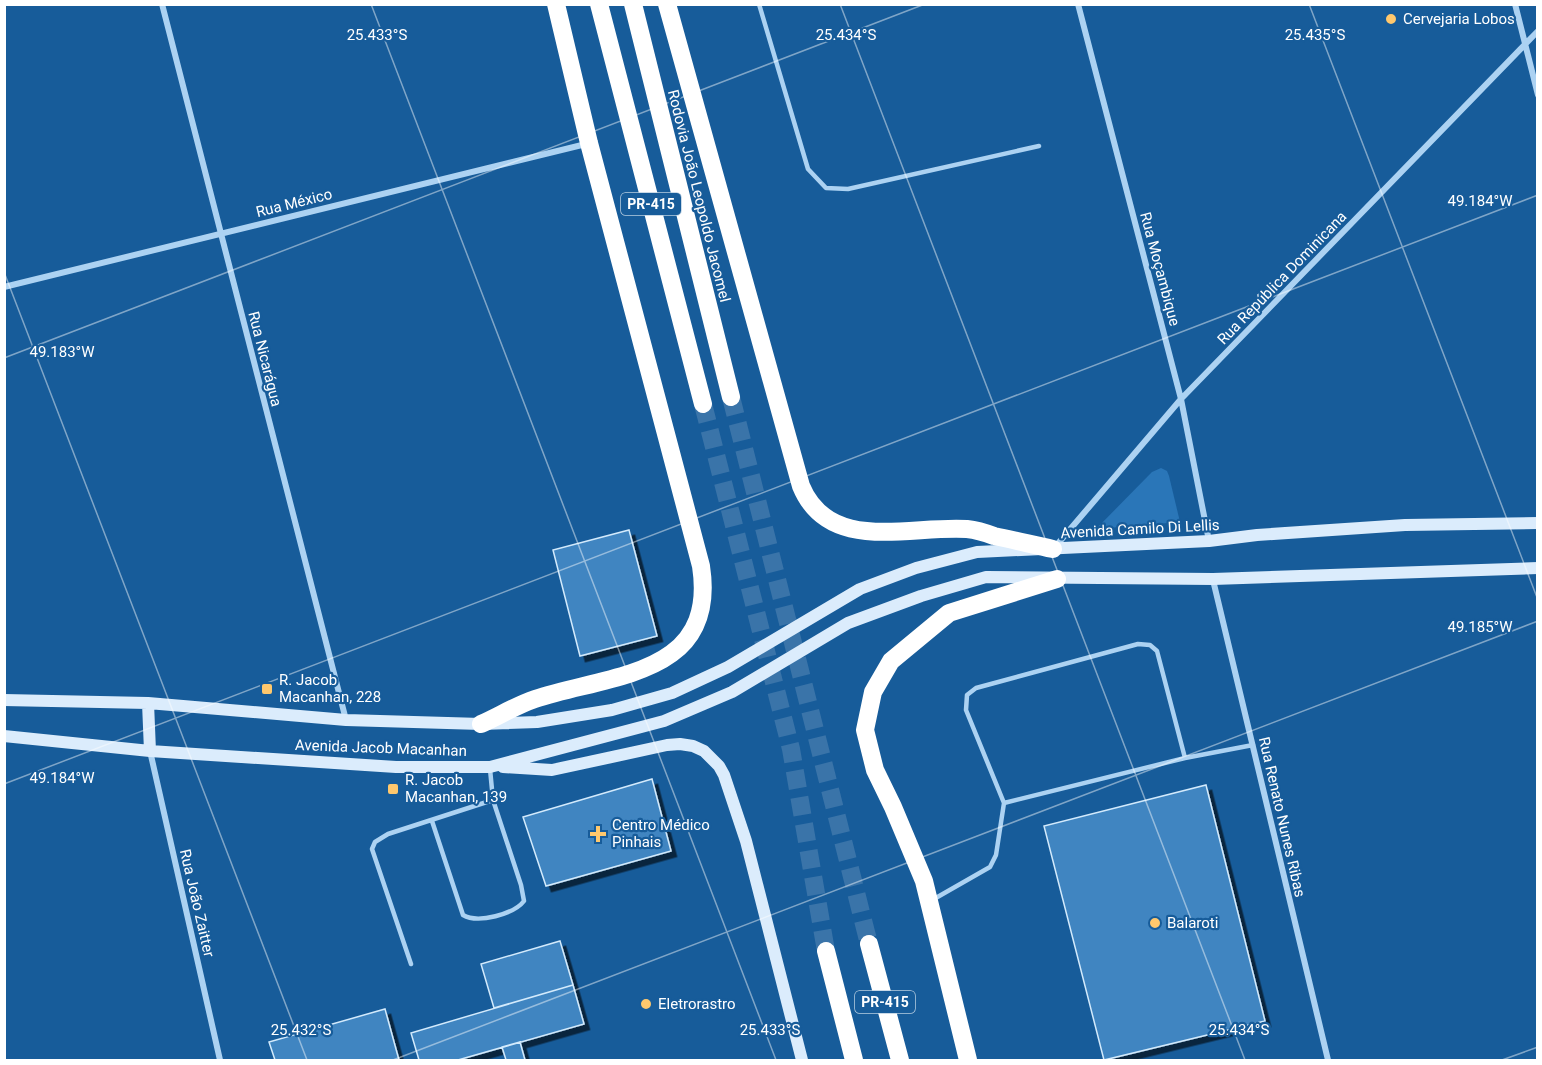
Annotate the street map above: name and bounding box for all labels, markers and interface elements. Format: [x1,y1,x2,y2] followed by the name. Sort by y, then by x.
[1403,10,1515,28] place label: Cervejaria Lobos
[1384,12,1398,26] marker: Cervejaria Lobos
[347,26,407,44] text: 25.433°S
[816,26,876,44] text: 25.434°S
[1285,26,1345,44] text: 25.435°S
[664,88,734,304] street label: Rodovia João Leopoldo Jacomel
[254,185,334,221] street label: Rua México
[1447,192,1513,210] text: 49.184°W
[621,193,681,215] road number: PR-415
[1214,208,1350,348] street label: Rua República Dominicana
[1136,210,1184,328] street label: Rua Moçambique
[244,309,286,409] street label: Rua Nicarágua
[29,343,95,361] text: 49.183°W
[1060,516,1220,542] street label: Avenida Camilo Di Lellis
[1447,618,1513,636] text: 49.185°W
[279,671,381,706] place label: R. Jacob Macanhan, 228
[260,682,274,696] marker: R. Jacob Macanhan, 228
[1255,735,1309,899] street label: Rua Renato Nunes Ribas
[295,736,467,760] street label: Avenida Jacob Macanhan
[29,769,95,787] text: 49.184°W
[405,771,507,806] place label: R. Jacob Macanhan, 139
[386,782,400,796] marker: R. Jacob Macanhan, 139
[612,816,710,851] place label: Centro Médico Pinhais
[589,825,607,843] marker: Centro Médico Pinhais
[176,847,218,959] street label: Rua João Zaitter
[1167,914,1218,932] place label: Balaroti
[1148,916,1162,930] marker: Balaroti
[855,991,915,1013] road number: PR-415
[658,995,736,1013] place label: Eletrorastro
[639,997,653,1011] marker: Eletrorastro
[271,1021,331,1039] text: 25.432°S
[740,1021,800,1039] text: 25.433°S
[1209,1021,1269,1039] text: 25.434°S

